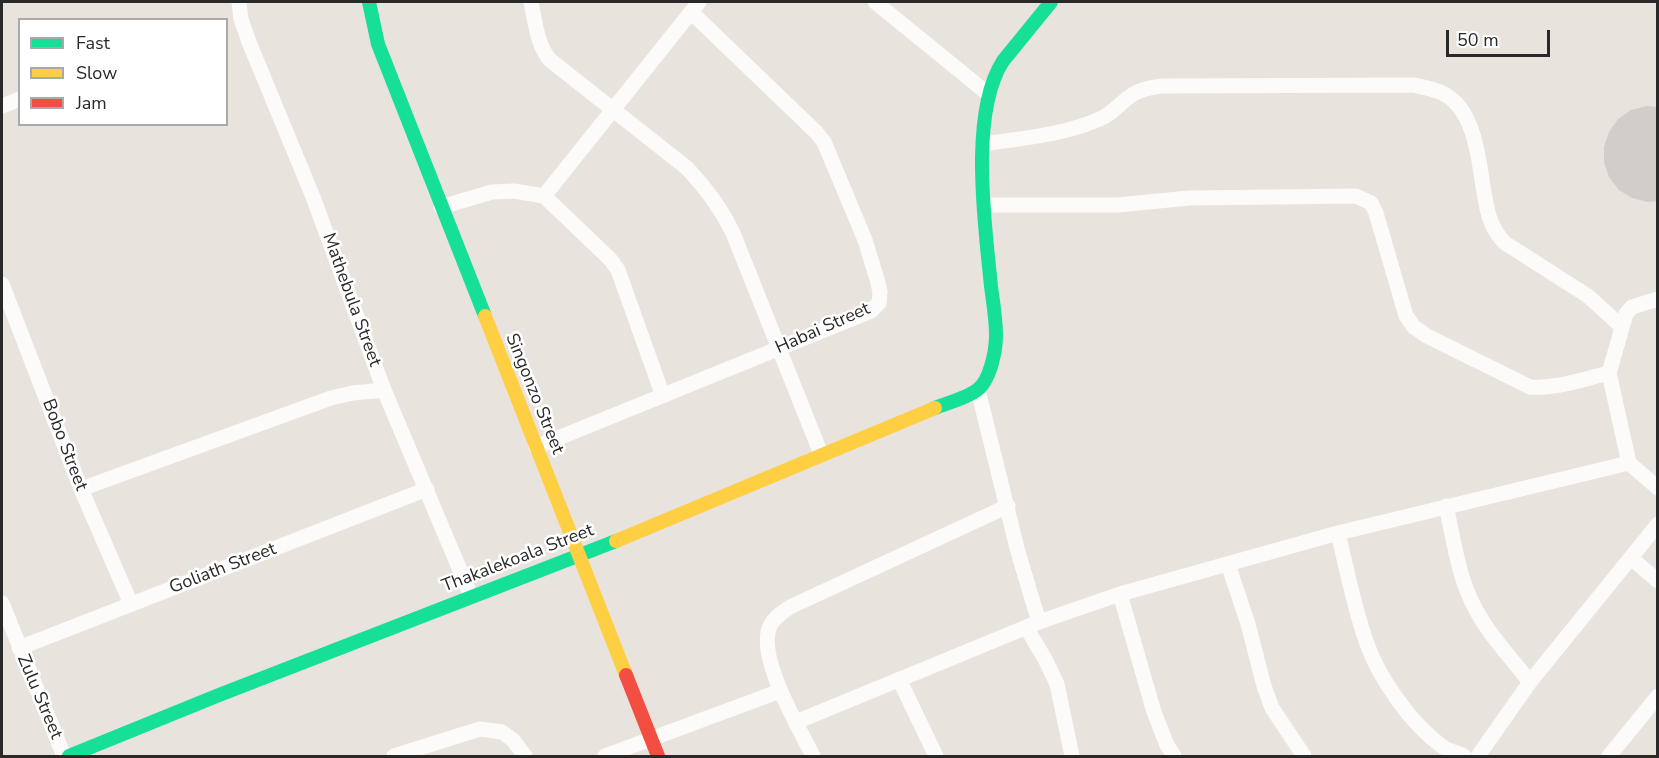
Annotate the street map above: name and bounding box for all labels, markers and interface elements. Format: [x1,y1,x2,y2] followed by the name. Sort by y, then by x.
[18,18,228,126] legend
[1449,18,1552,56] scale bar
[1457,28,1499,52] text: 50 m
[76,31,110,55] text: Fast
[76,61,117,85] text: Slow
[76,91,107,115] text: Jam
[317,230,385,370] street label: Mathebula Street
[772,299,874,359] street label: Habai Street
[500,331,568,457] street label: Singonzo Street
[37,396,91,494] street label: Bobo Street
[439,520,597,598] street label: Thakalekoala Street
[167,539,279,599] street label: Goliath Street
[12,652,66,742] street label: Zulu Street

